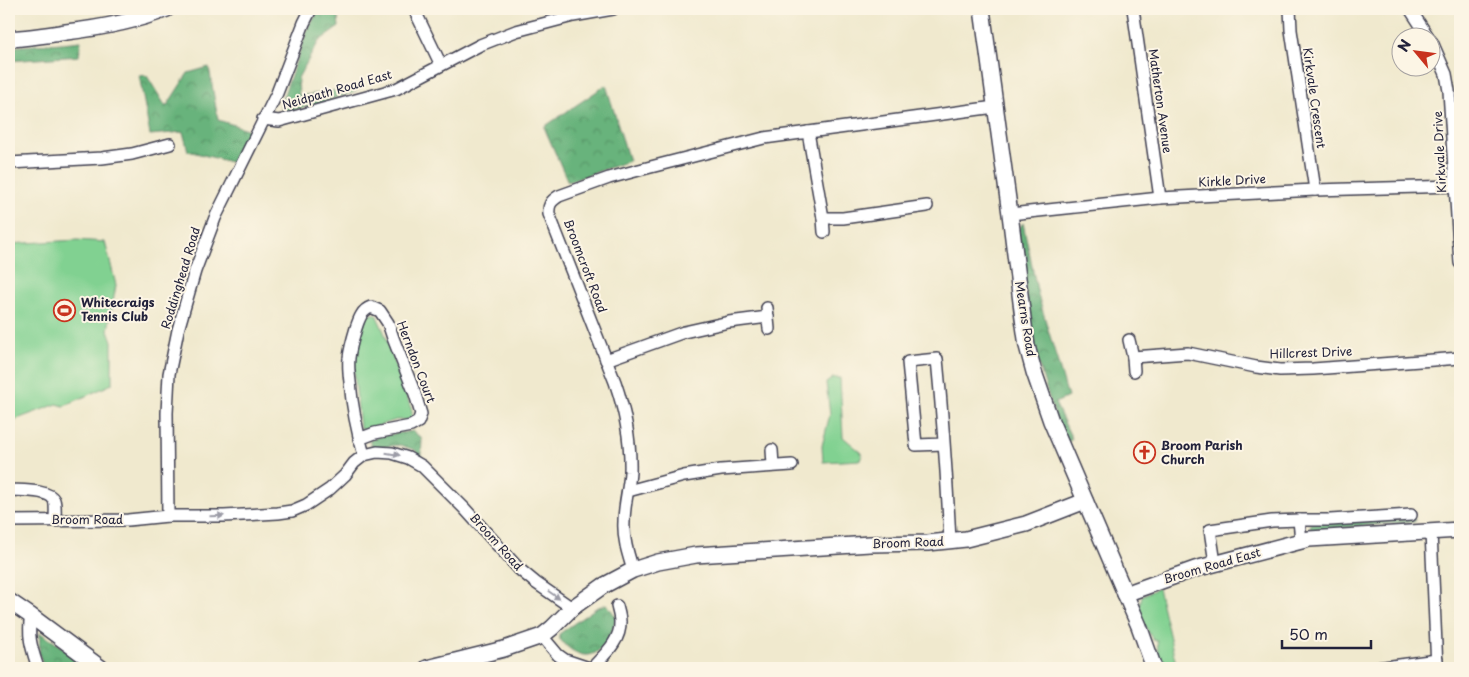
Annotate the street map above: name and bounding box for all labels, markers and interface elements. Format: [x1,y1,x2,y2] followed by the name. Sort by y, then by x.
[1392,28,1442,78] north arrow
[1392,36,1416,55] text: N
[1299,46,1331,150] street label: Kirkvale Crescent
[1145,48,1177,155] street label: Matherton Avenue
[280,65,394,113] street label: Neidpath Road East
[1428,111,1450,193] street label: Kirkvale Drive
[1198,169,1266,191] street label: Kirkle Drive
[560,216,612,315] street label: Broomcroft Road
[156,224,204,331] street label: Roddinghead Road
[1011,280,1041,358] street label: Mearns Road
[81,293,155,325] place label: Whitecraigs Tennis Club
[53,298,77,322] sports icon: Whitecraigs Tennis Club
[393,318,441,405] street label: Herndon Court
[1269,342,1353,362] street label: Hillcrest Drive
[1161,436,1243,468] place label: Broom Parish Church
[1133,441,1157,465] church icon: Broom Parish Church
[386,451,402,459] one-way arrow
[466,509,528,574] street label: Broom Road
[51,510,123,528] street label: Broom Road
[209,512,225,520] one-way arrow
[872,532,944,552] street label: Broom Road
[1161,543,1263,588] street label: Broom Road East
[547,590,561,600] one-way arrow
[1282,617,1370,649] scale bar
[1289,622,1328,645] text: 50 m

